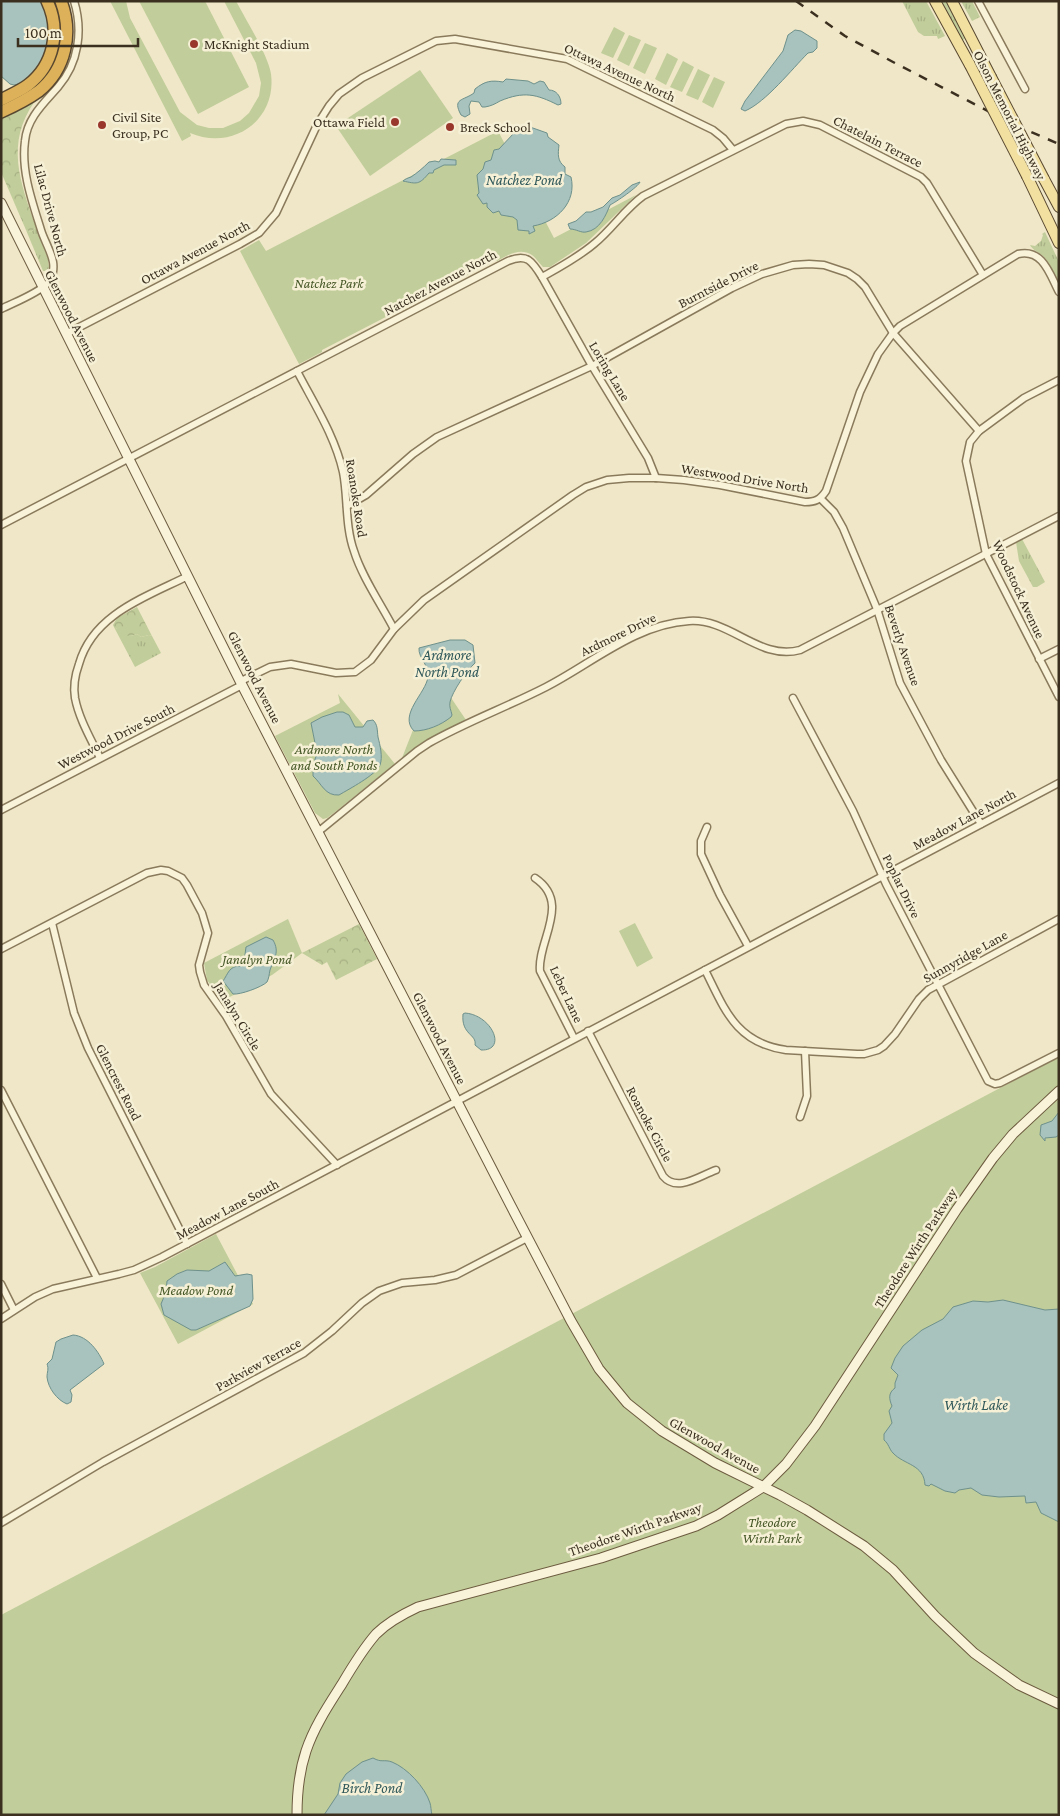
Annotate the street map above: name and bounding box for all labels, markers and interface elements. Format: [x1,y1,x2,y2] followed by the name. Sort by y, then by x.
[18,15,138,47] scale bar
[25,25,62,41] text: 100 m
[204,36,310,52] place label: McKnight Stadium
[188,38,200,50] marker: McKnight Stadium
[562,39,679,105] street label: Ottawa Avenue North
[970,48,1050,183] street label: Olson Memorial Highway
[112,109,168,141] place label: Civil Site Group, PC
[831,112,925,170] street label: Chatelain Terrace
[313,114,386,130] place label: Ottawa Field
[389,116,401,128] marker: Ottawa Field
[96,119,108,131] marker: Civil Site Group, PC
[460,119,531,135] place label: Breck School
[444,121,456,133] marker: Breck School
[31,162,71,259] street label: Lilac Drive North
[486,172,563,188] water label: Natchez Pond
[138,216,253,288] street label: Ottawa Avenue North
[381,245,499,318] street label: Natchez Avenue North
[675,257,761,311] street label: Burntside Drive
[42,267,102,365] street label: Glenwood Avenue
[295,275,364,291] park label: Natchez Park
[586,338,634,404] street label: Loring Lane
[343,458,371,539] street label: Roanoke Road
[680,460,810,496] street label: Westwood Drive North
[989,537,1049,641] street label: Woodstock Avenue
[882,602,924,688] street label: Beverly Avenue
[578,609,658,659] street label: Ardmore Drive
[225,628,285,726] street label: Glenwood Avenue
[415,647,480,680] water label: Ardmore North Pond
[55,699,177,772] street label: Westwood Drive South
[291,741,378,773] park label: Ardmore North and South Ponds
[910,785,1019,853] street label: Meadow Lane North
[880,851,924,921] street label: Poplar Drive
[920,926,1010,986] street label: Sunnyridge Lane
[219,951,292,967] park label: Janalyn Pond
[547,963,587,1025] street label: Leber Lane
[210,977,265,1053] street label: Janalyn Circle
[410,989,470,1087] street label: Glenwood Avenue
[93,1041,145,1124] street label: Glencrest Road
[623,1084,677,1164] street label: Roanoke Circle
[173,1175,282,1243] street label: Meadow Lane South
[870,1185,960,1311] street label: Theodore Wirth Parkway
[158,1282,233,1298] park label: Meadow Pond
[213,1334,303,1394] street label: Parkview Terrace
[944,1397,1008,1413] water label: Wirth Lake
[667,1413,763,1477] street label: Glenwood Avenue
[566,1499,704,1559] street label: Theodore Wirth Parkway
[742,1514,802,1546] park label: Theodore Wirth Park
[342,1780,403,1796] water label: Birch Pond

